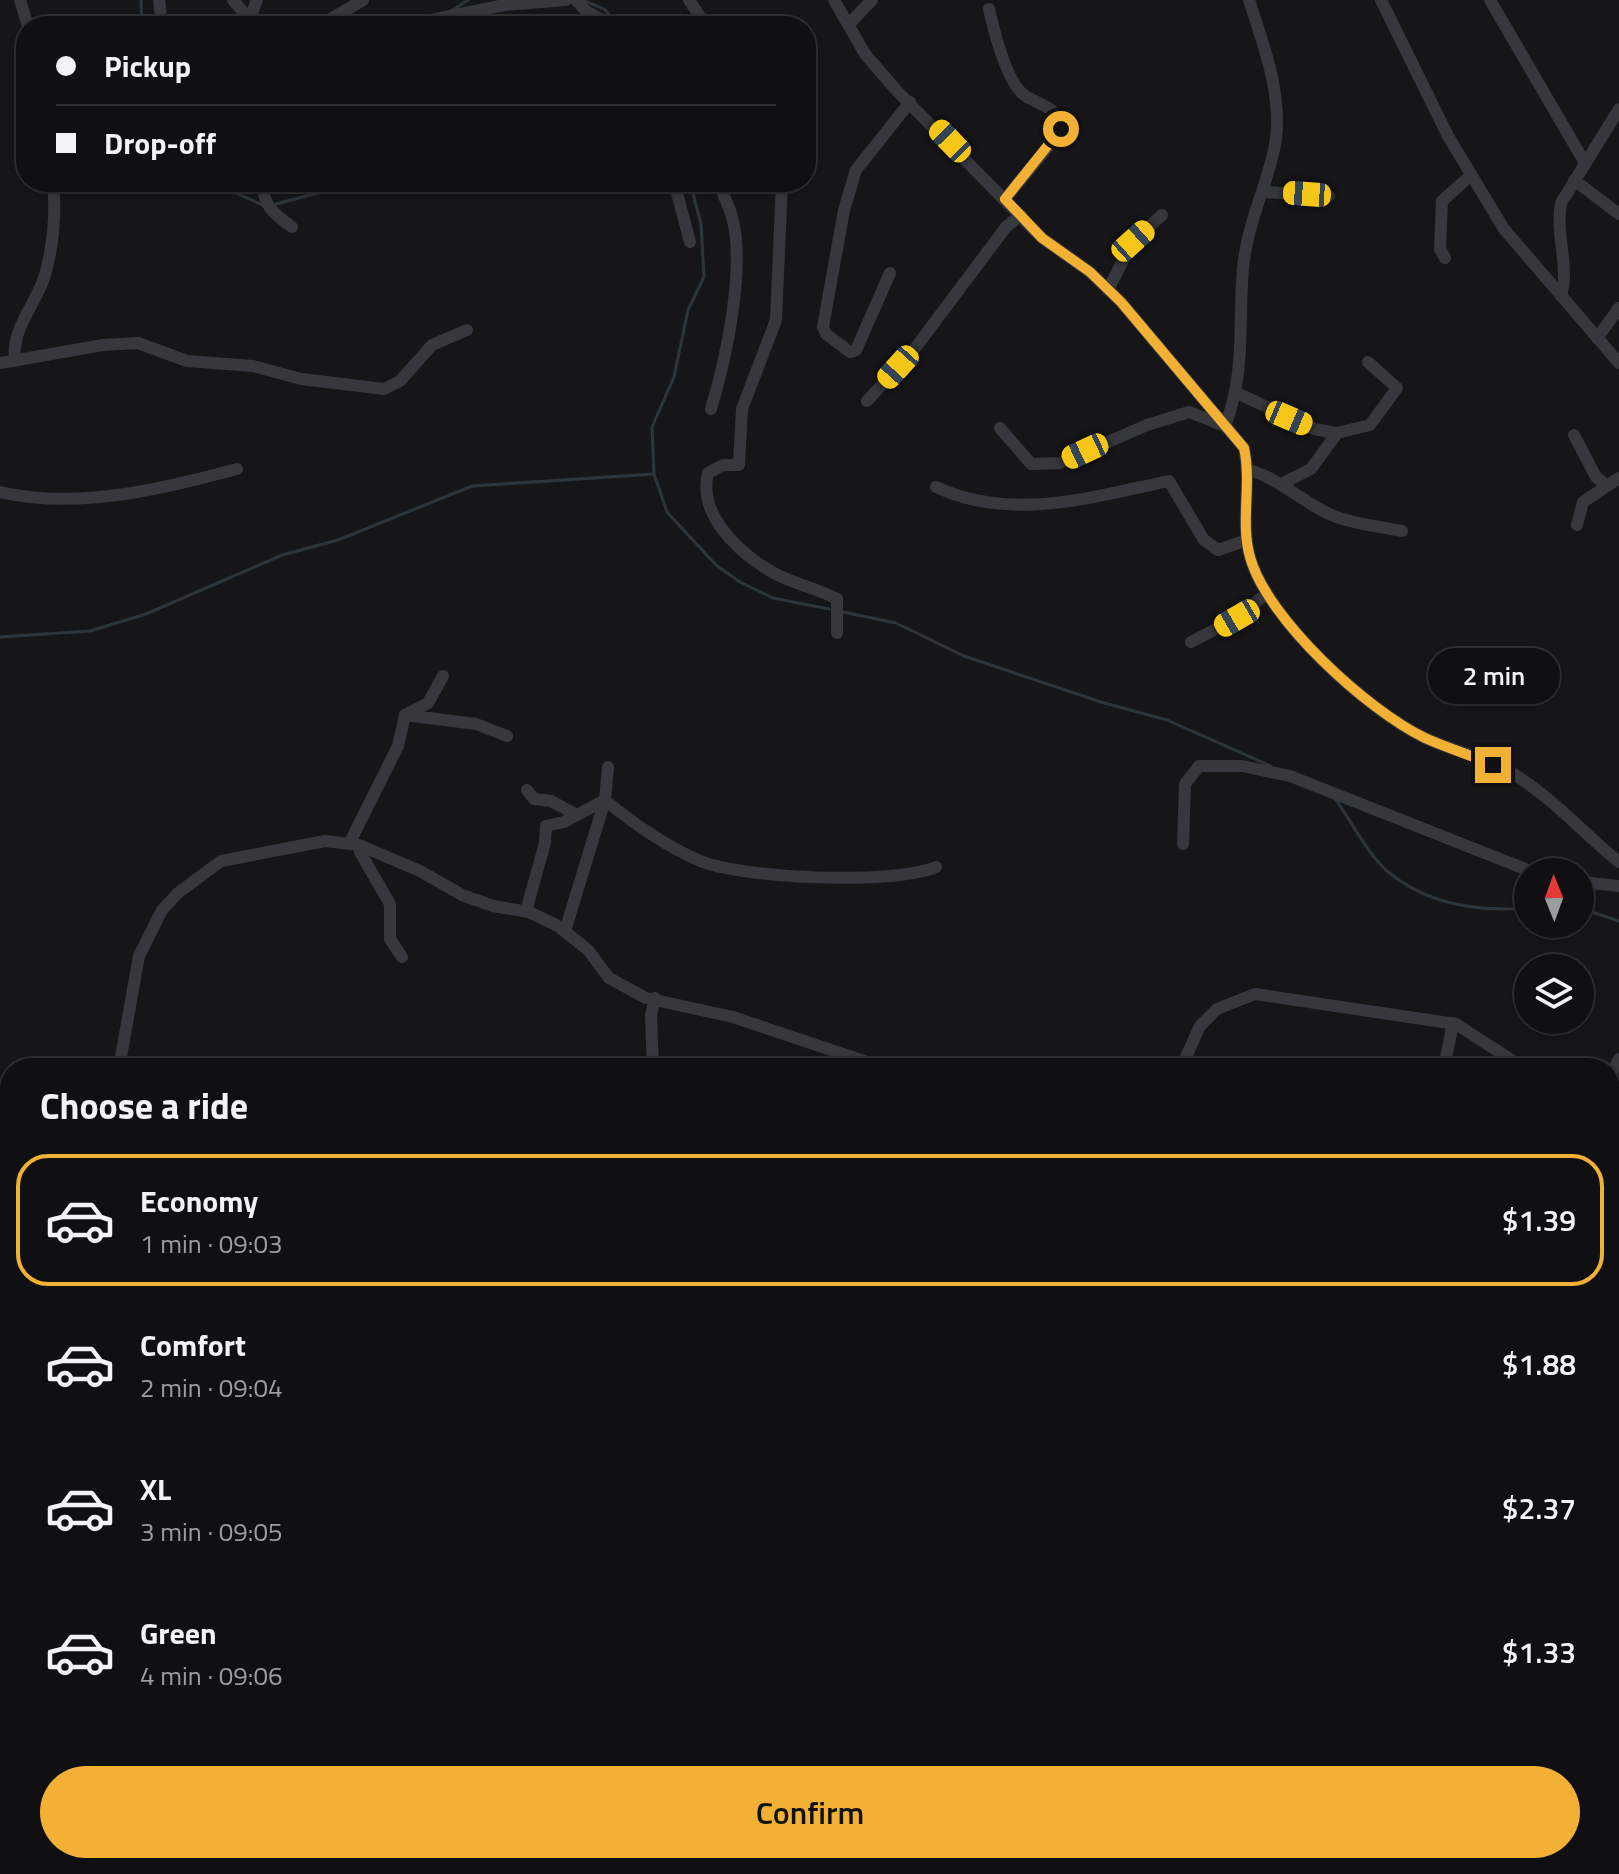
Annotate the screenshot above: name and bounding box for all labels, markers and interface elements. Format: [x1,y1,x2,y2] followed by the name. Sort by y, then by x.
[104,43,191,89] text: Pickup
[1043,111,1079,147] route start
[925,115,975,167] car
[104,120,216,166] text: Drop-off
[1282,180,1332,208] car
[1107,216,1159,266] car
[873,341,923,393] car
[1262,398,1316,438] car
[1058,430,1112,472] car
[1210,596,1264,640] car
[1427,649,1559,705] callout: 2 min
[1463,656,1525,695] text: 2 min
[1475,747,1511,783] route end
[1514,858,1594,938] north arrow
[1514,858,1594,1034] map controls
[1514,954,1594,1034] button: layers
[40,1078,248,1133] text: Choose a ride
[140,1178,258,1224] text: Economy
[44,1184,116,1256] icon: car
[1502,1197,1576,1243] text: $1.39
[140,1224,283,1263] text: 1 min · 09:03
[140,1322,246,1368] text: Comfort
[44,1328,116,1400] icon: car
[1502,1341,1576,1387] text: $1.88
[140,1368,283,1407] text: 2 min · 09:04
[140,1466,171,1512] text: XL
[44,1472,116,1544] icon: car
[1502,1485,1576,1531] text: $2.37
[140,1512,283,1551] text: 3 min · 09:05
[140,1610,217,1656] text: Green
[44,1616,116,1688] icon: car
[1502,1629,1576,1675] text: $1.33
[140,1656,283,1695] text: 4 min · 09:06
[40,1766,1580,1858] button: Confirm

